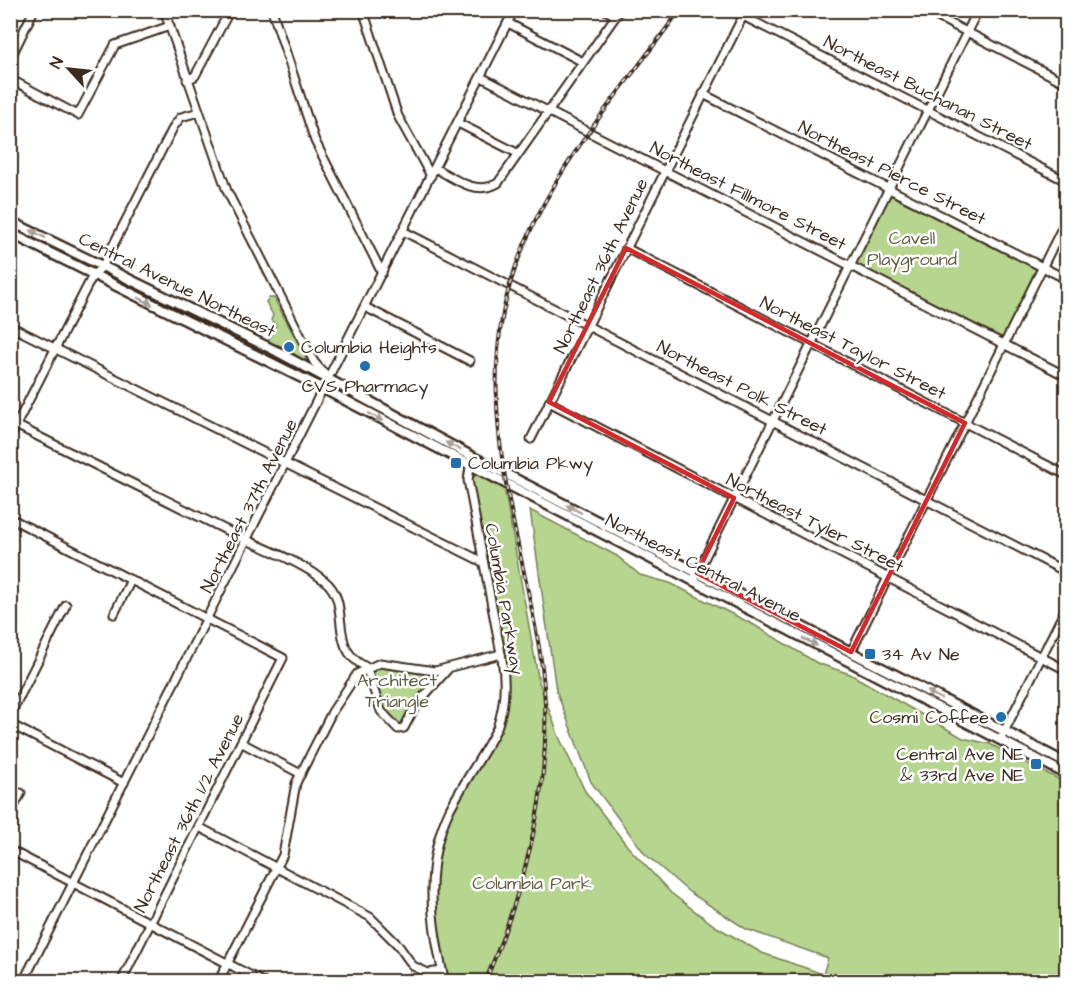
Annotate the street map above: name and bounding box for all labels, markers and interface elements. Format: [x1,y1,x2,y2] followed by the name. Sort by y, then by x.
[819,29,1037,157] street label: Northeast Buchanan Street
[39,39,99,99] north arrow
[44,53,69,72] text: N
[794,115,991,232] street label: Northeast Pierce Street
[645,136,851,257] street label: Northeast Fillmore Street
[548,174,654,358] street label: Northeast 36th Avenue
[74,226,280,344] street label: Central Avenue Northeast
[867,226,957,273] park label: Cavell Playground
[29,230,46,239] one-way arrow
[755,290,951,407] street label: Northeast Taylor Street
[137,296,154,306] one-way arrow
[652,334,832,442] street label: Northeast Polk Street
[301,335,437,361] place label: Columbia Heights
[282,340,296,354] marker: Columbia Heights
[358,359,372,373] marker: CVS Pharmacy
[302,374,428,400] place label: CVS Pharmacy
[368,412,385,422] one-way arrow
[194,415,304,597] street label: Northeast 37th Avenue
[444,441,461,451] one-way arrow
[468,451,593,477] place label: Columbia Pkwy
[449,456,463,470] marker: Columbia Pkwy
[721,467,909,580] street label: Northeast Tyler Street
[565,504,582,514] one-way arrow
[601,508,805,628] street label: Northeast Central Avenue
[477,521,530,677] street label: Columbia Parkway
[802,637,819,647] one-way arrow
[882,642,960,667] place label: 34 Av Ne
[863,647,877,661] marker: 34 Av Ne
[357,668,438,715] park label: Architect Triangle
[925,690,942,700] one-way arrow
[869,705,989,730] place label: Cosmi Coffee
[128,709,250,917] street label: Northeast 36th 1/2 Avenue
[994,710,1008,724] marker: Cosmi Coffee
[896,742,1024,788] place label: Central Ave NE & 33rd Ave NE
[1029,757,1043,771] marker: Central Ave NE & 33rd Ave NE
[472,871,592,896] park label: Columbia Park

